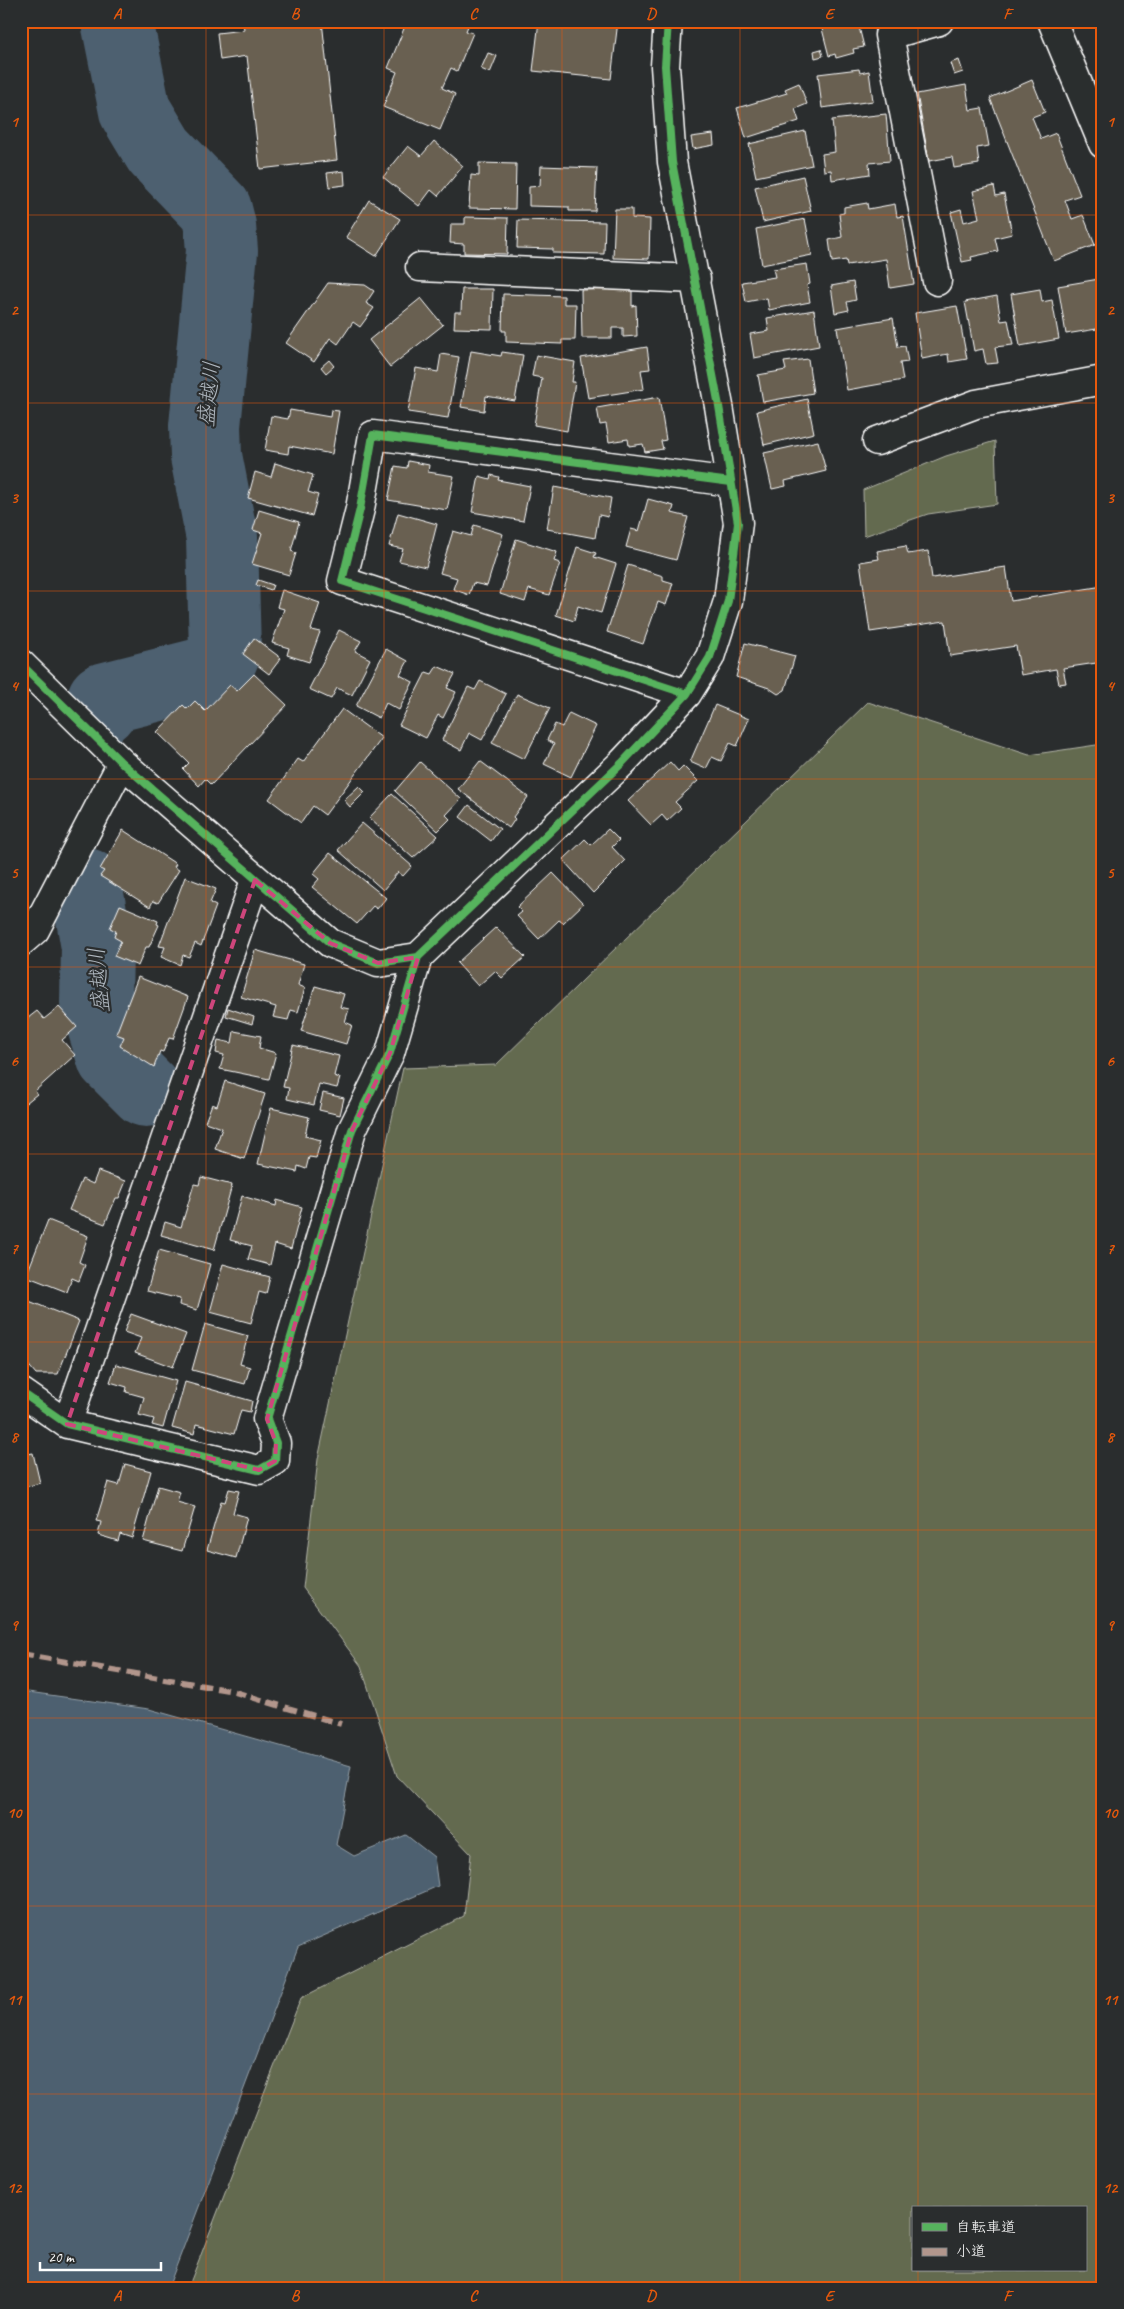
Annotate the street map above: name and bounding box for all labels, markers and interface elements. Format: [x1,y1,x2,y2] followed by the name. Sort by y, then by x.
[113,4,123,24] text: A
[291,4,301,24] text: B
[469,4,479,24] text: C
[646,4,657,24] text: D
[825,4,836,24] text: E
[1003,4,1014,24] text: F
[10,112,19,132] text: 1
[1106,112,1115,132] text: 1
[10,300,19,320] text: 2
[1106,300,1115,320] text: 2
[192,360,226,428] water label: 盛越川
[10,488,19,508] text: 3
[1106,488,1115,508] text: 3
[10,676,19,696] text: 4
[1106,676,1115,696] text: 4
[11,863,20,883] text: 5
[1107,863,1116,883] text: 5
[82,946,116,1014] water label: 盛越川
[10,1051,19,1071] text: 6
[1106,1051,1115,1071] text: 6
[10,1239,19,1259] text: 7
[1106,1239,1115,1259] text: 7
[10,1427,19,1447] text: 8
[1106,1427,1115,1447] text: 8
[10,1615,19,1635] text: 9
[1106,1615,1115,1635] text: 9
[7,1803,23,1823] text: 10
[1103,1803,1119,1823] text: 10
[7,1990,23,2010] text: 11
[1103,1990,1119,2010] text: 11
[7,2178,23,2198] text: 12
[1103,2178,1119,2198] text: 12
[912,2206,1086,2272] legend
[956,2218,1016,2237] text: 自転車道
[40,2239,161,2271] scale bar
[956,2242,986,2261] text: 小道
[48,2248,75,2267] text: 20 m
[113,2286,123,2306] text: A
[291,2286,301,2306] text: B
[469,2286,479,2306] text: C
[646,2286,657,2306] text: D
[825,2286,836,2306] text: E
[1003,2286,1014,2306] text: F

